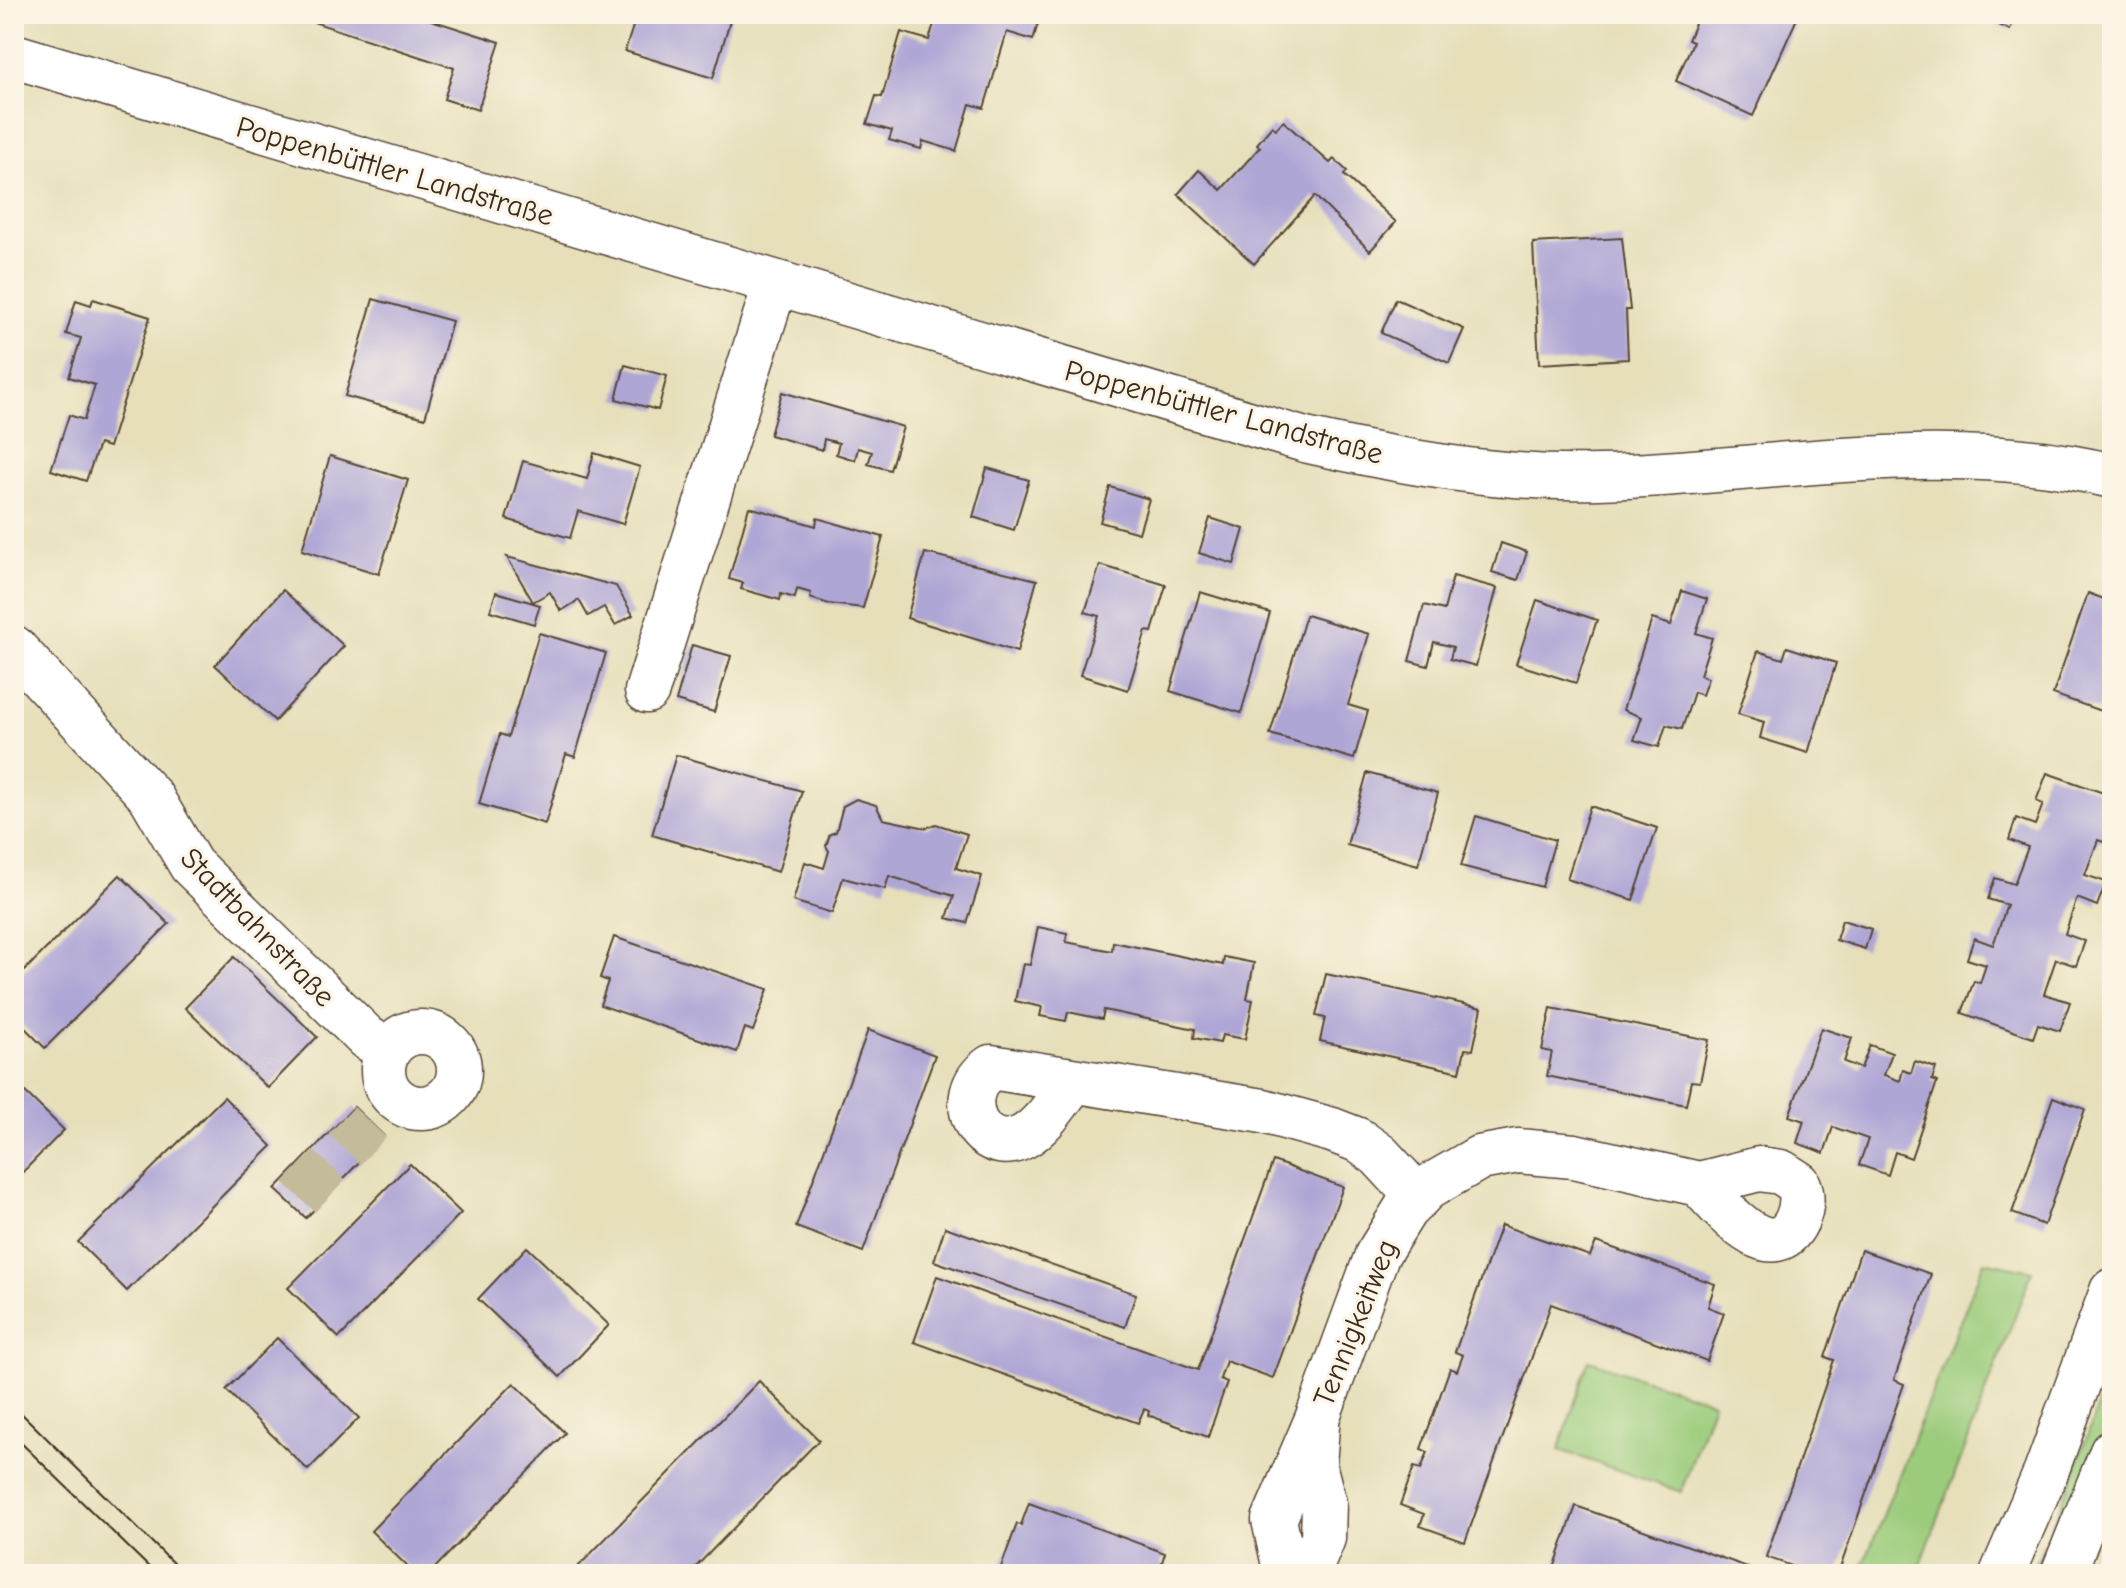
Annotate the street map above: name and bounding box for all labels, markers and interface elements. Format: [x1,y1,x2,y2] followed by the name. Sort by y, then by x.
[232,109,557,234] street label: Poppenbüttler Landstraße
[1061,353,1387,472] street label: Poppenbüttler Landstraße
[173,841,342,1014] street label: Stadtbahnstraße
[1306,1235,1405,1412] street label: Tennigkeitweg

